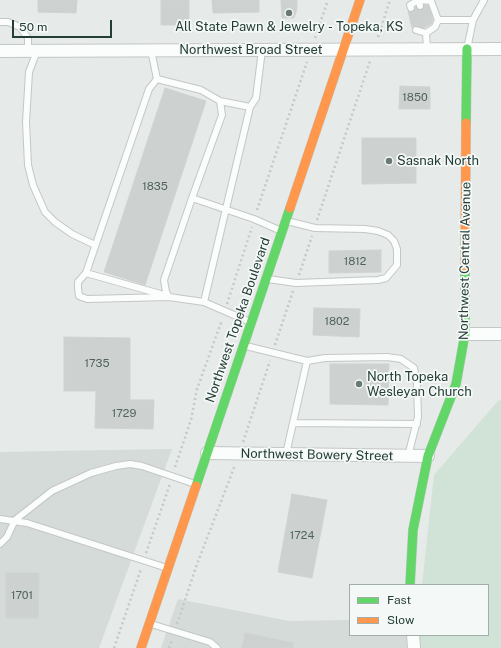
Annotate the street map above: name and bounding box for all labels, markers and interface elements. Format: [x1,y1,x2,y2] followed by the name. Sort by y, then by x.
[284,8,294,18] marker: All State Pawn & Jewelry - Topeka, KS
[14,12,114,38] scale bar
[175,19,403,35] place label: All State Pawn & Jewelry - Topeka, KS
[19,20,47,34] text: 50 m
[179,42,323,58] street label: Northwest Broad Street
[402,91,428,105] house number: 1850
[397,153,479,169] place label: Sasnak North
[384,156,394,166] marker: Sasnak North
[142,180,168,194] house number: 1835
[456,182,474,340] street label: Northwest Central Avenue
[202,235,274,405] street label: Northwest Topeka Boulevard
[344,255,366,269] house number: 1812
[325,315,349,329] house number: 1802
[85,357,109,371] house number: 1735
[367,369,472,400] place label: North Topeka Wesleyan Church
[354,379,364,389] marker: North Topeka Wesleyan Church
[112,407,136,421] house number: 1729
[240,446,394,464] street label: Northwest Bowery Street
[290,529,314,543] house number: 1724
[349,584,489,636] legend
[11,589,33,603] house number: 1701
[387,593,411,607] text: Fast
[387,613,414,627] text: Slow

